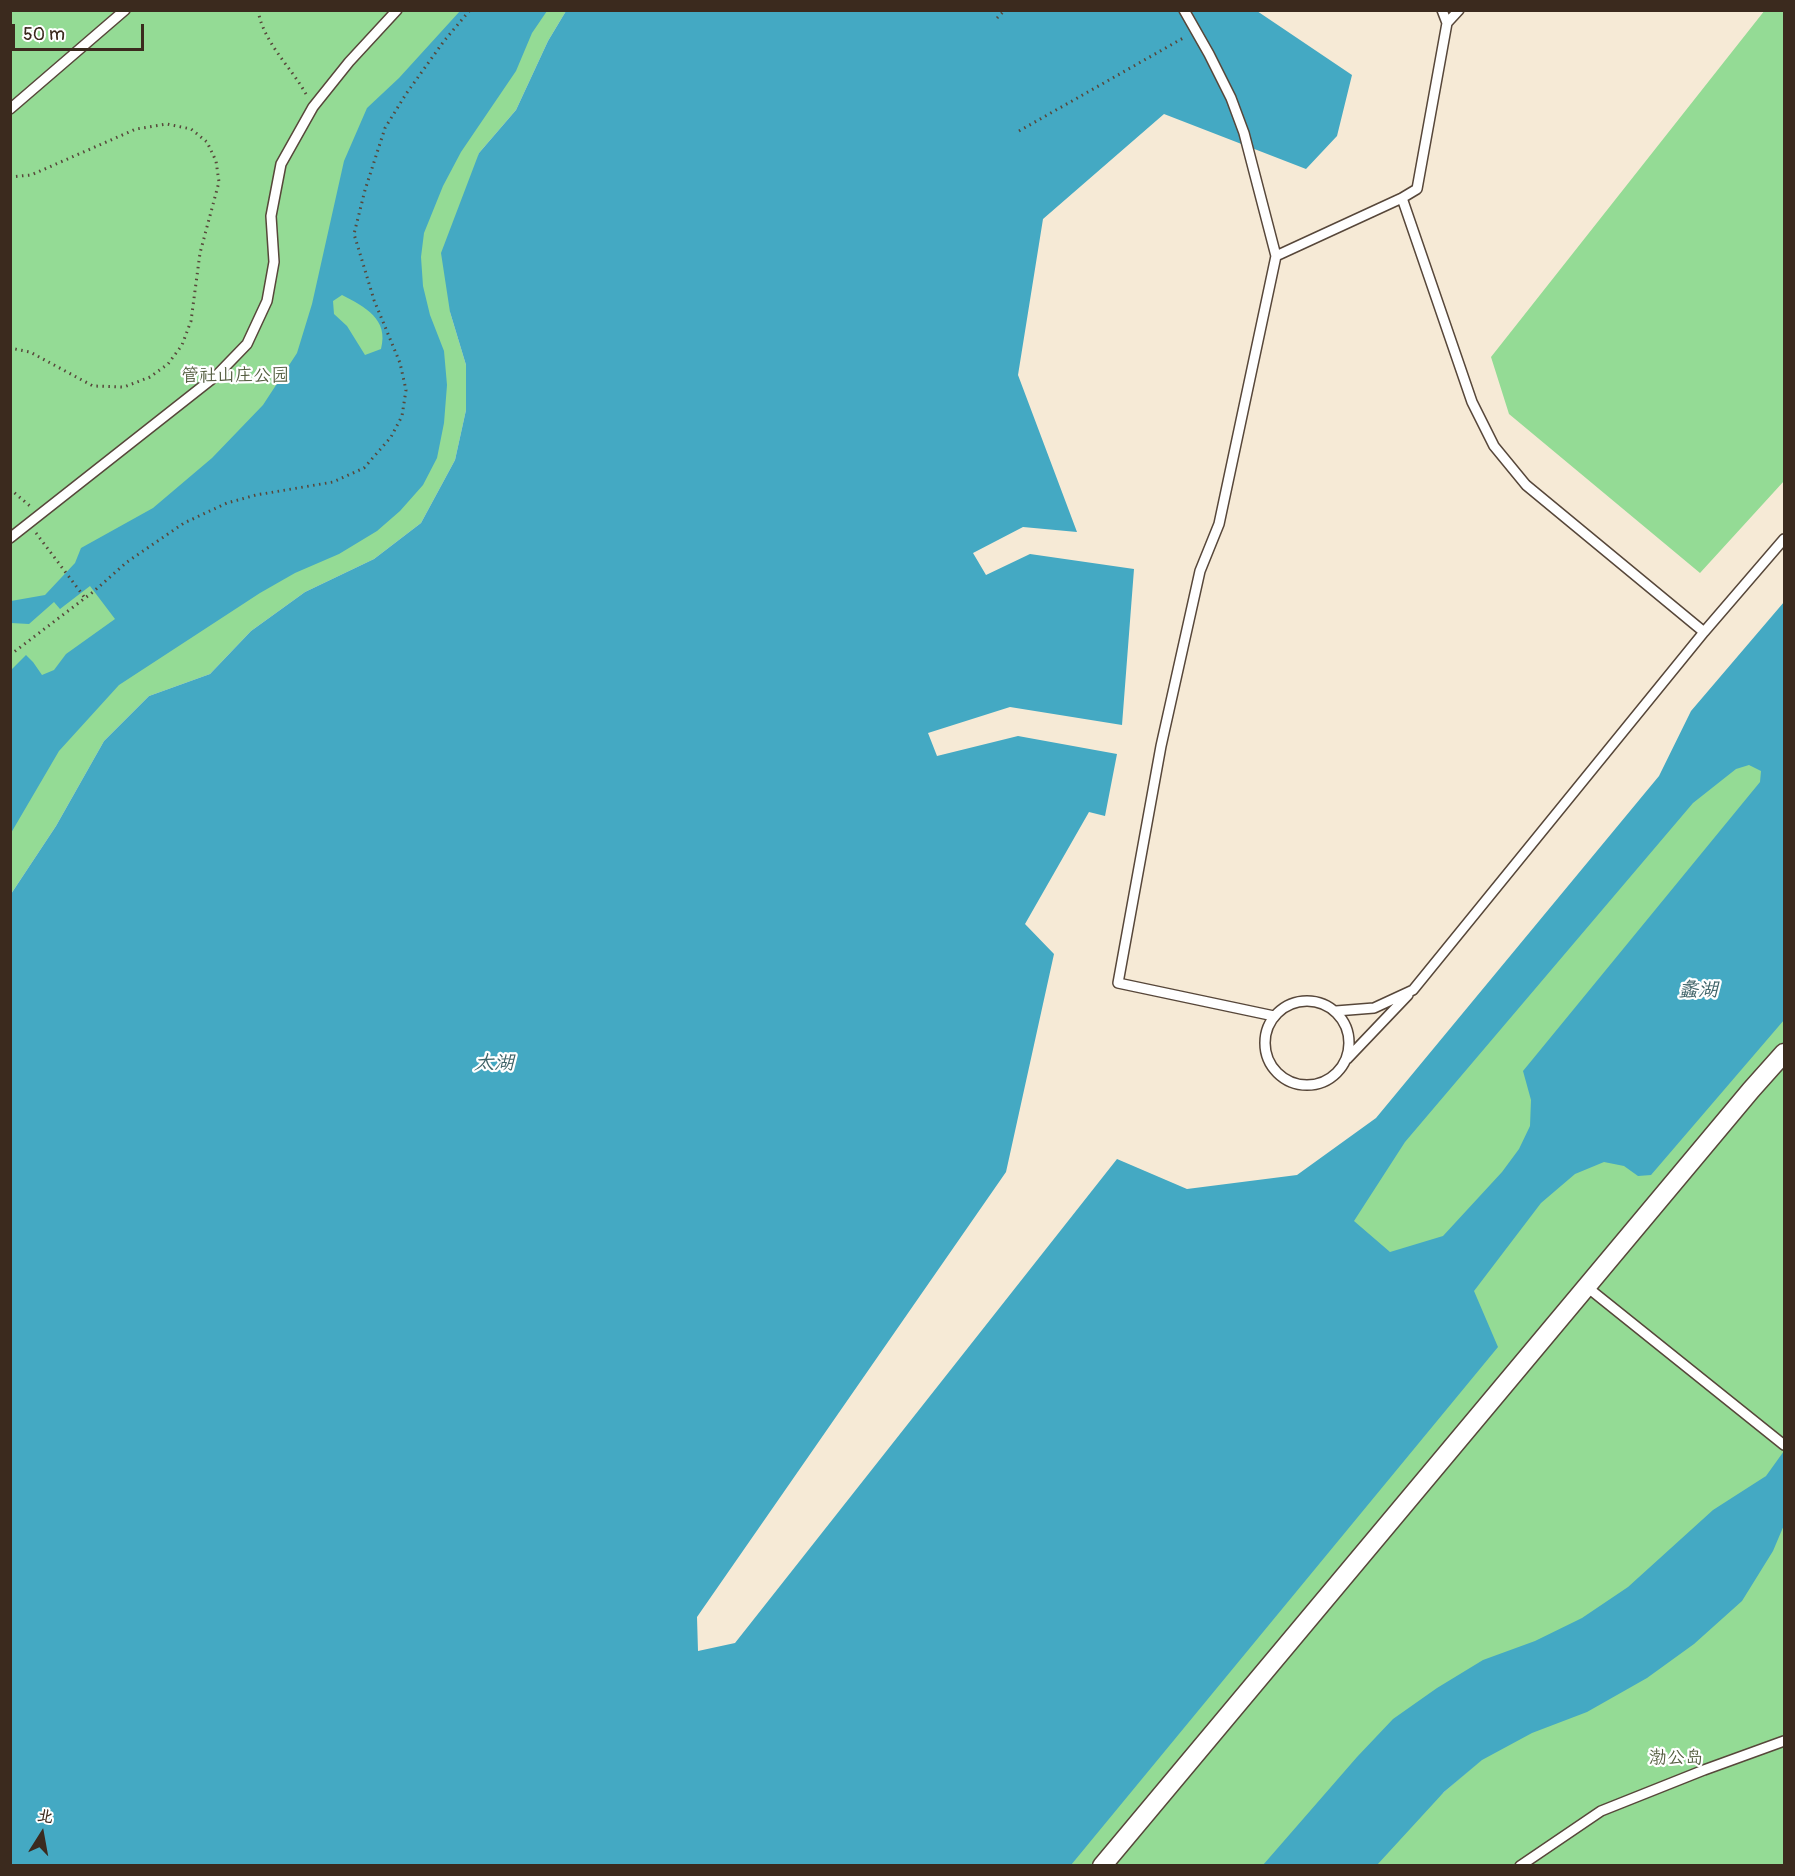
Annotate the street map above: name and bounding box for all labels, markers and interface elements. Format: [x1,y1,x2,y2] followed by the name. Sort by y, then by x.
[15,12,147,50] scale bar
[23,23,65,46] text: 50 m
[181,365,289,387] park label: 管社山庄公园
[1678,979,1718,1003] water label: 蠡湖
[474,1052,514,1076] water label: 太湖
[1649,1747,1703,1769] park label: 渤公岛
[12,1804,72,1864] north arrow
[36,1805,55,1828] text: 北

